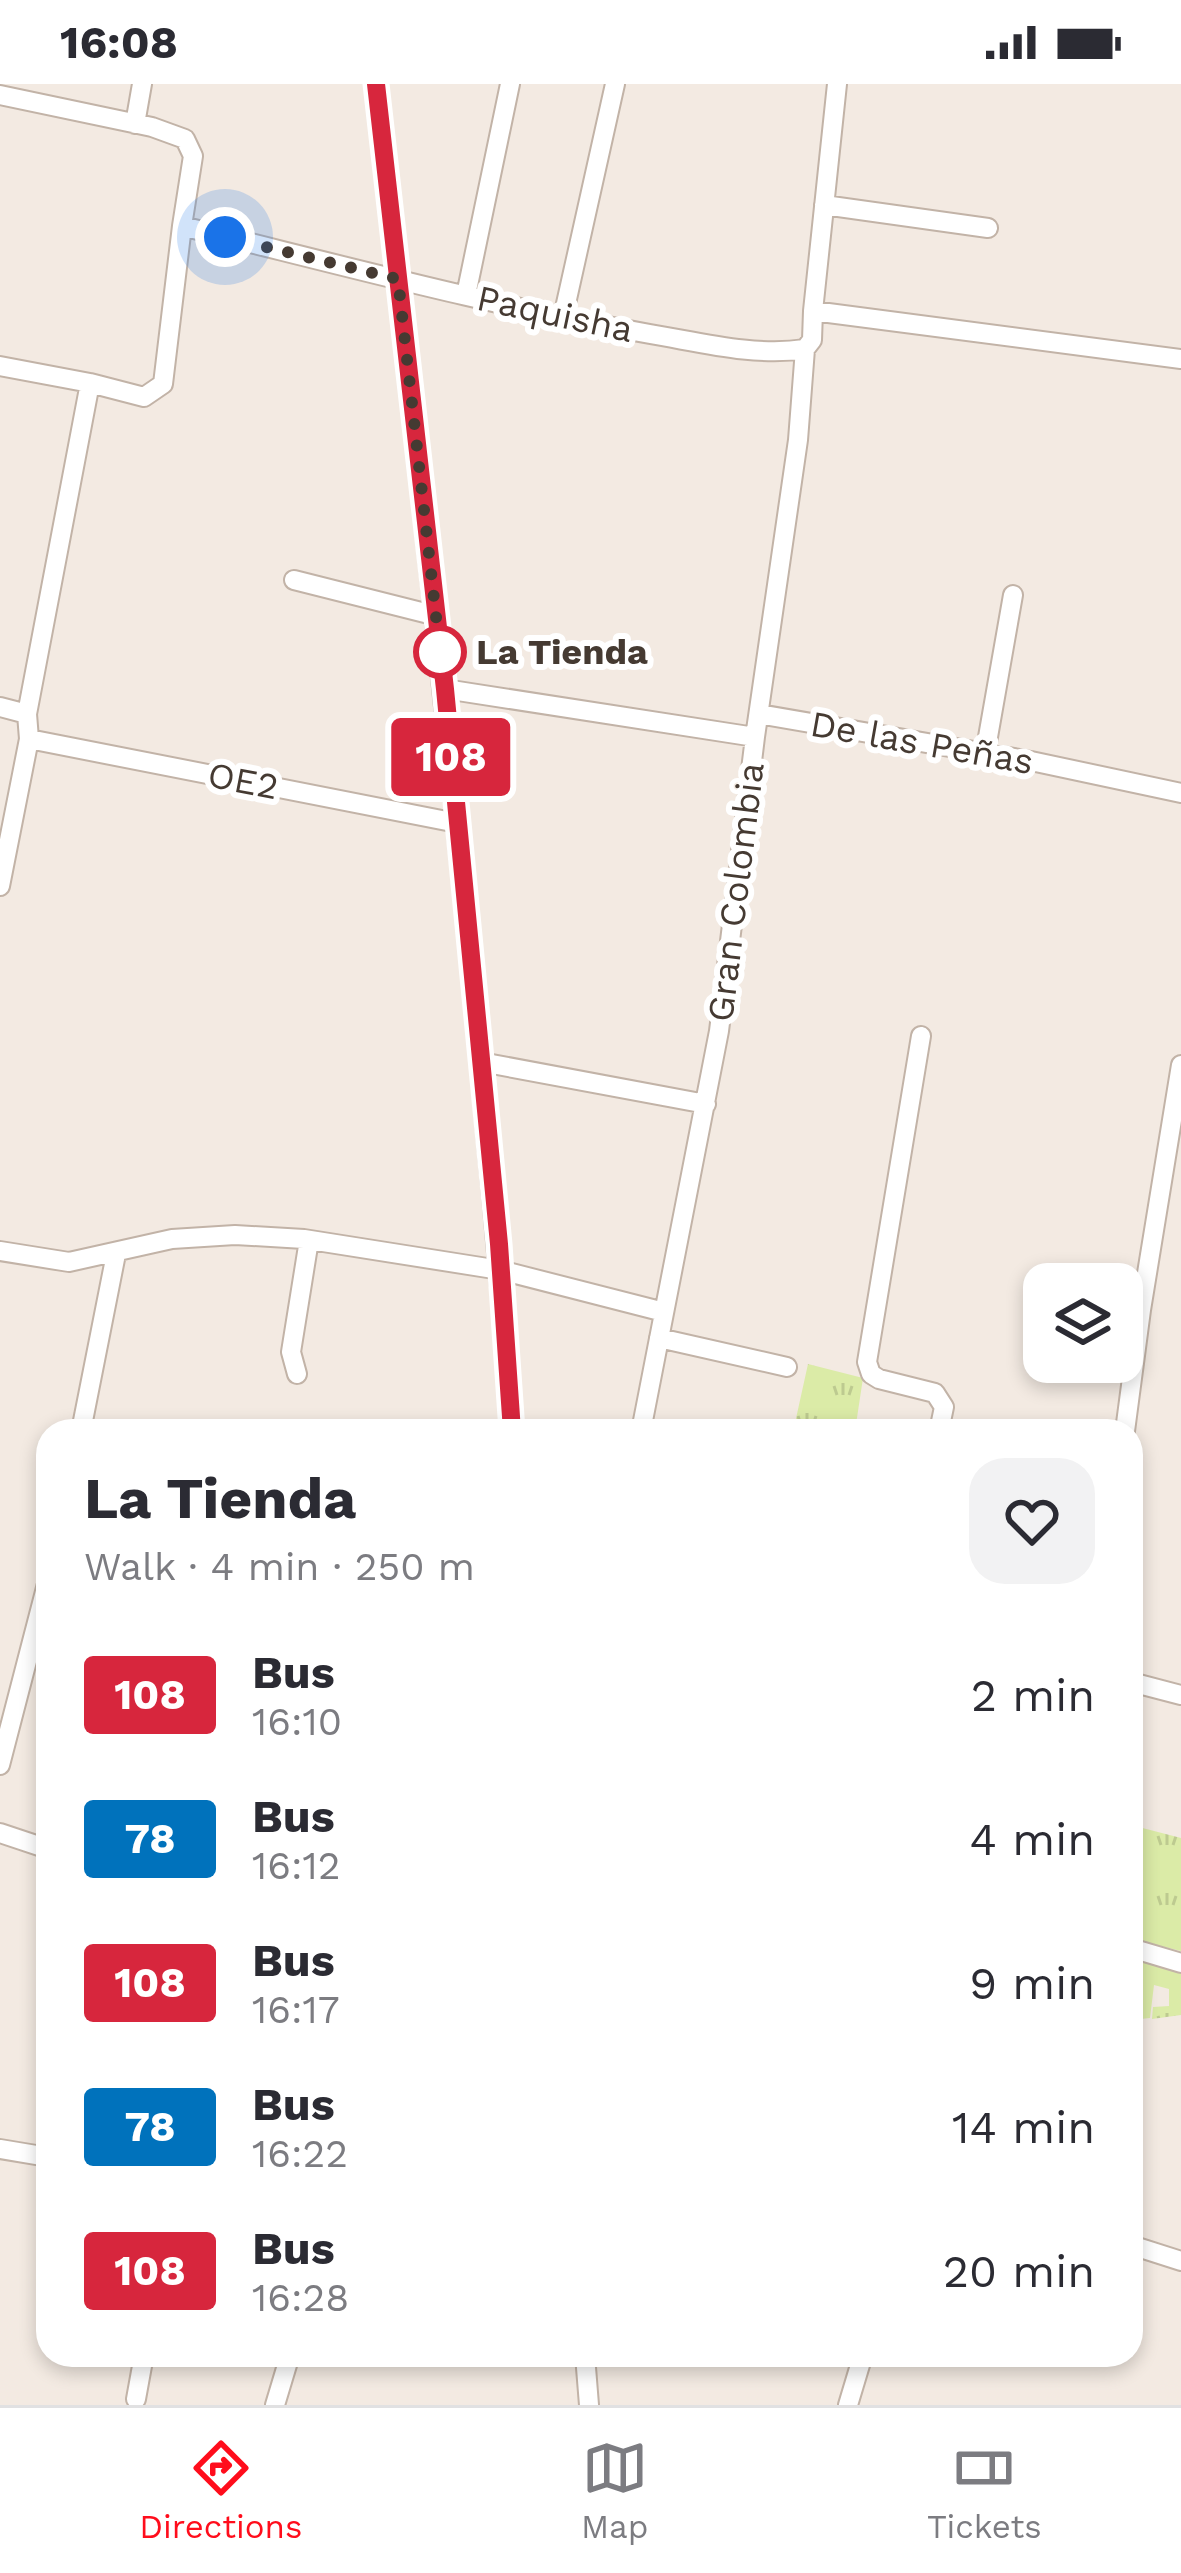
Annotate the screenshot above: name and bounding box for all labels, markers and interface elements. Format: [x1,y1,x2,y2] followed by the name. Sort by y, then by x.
[60,16,178,69] text: 16:08
[195,207,255,267] your location
[473,277,637,351] street label: Paquisha
[415,627,465,677] marker: La Tienda
[476,631,648,673] place label: La Tienda
[807,703,1037,783] street label: De las Peñas
[382,718,520,796] line badge: 108
[415,732,487,781] text: 108
[204,754,282,808] street label: OE2
[699,760,773,1024] street label: Gran Colombia
[1023,1263,1143,1383] map controls
[1023,1263,1143,1383] button: layers
[969,1458,1095,1584] button: heart
[84,1465,356,1532] text: La Tienda
[84,1544,475,1589] text: Walk · 4 min · 250 m
[252,1646,335,1699] text: Bus
[971,1669,1095,1722] text: 2 min
[114,1670,186,1719] text: 108
[252,1699,342,1744] text: 16:10
[252,1790,335,1843] text: Bus
[969,1813,1095,1866] text: 4 min
[124,1814,176,1863] text: 78
[252,1843,340,1888] text: 16:12
[252,1934,335,1987] text: Bus
[969,1957,1095,2010] text: 9 min
[114,1958,186,2007] text: 108
[252,1987,340,2032] text: 16:17
[252,2078,335,2131] text: Bus
[952,2101,1095,2154] text: 14 min
[124,2102,176,2151] text: 78
[252,2131,348,2176] text: 16:22
[252,2222,335,2275] text: Bus
[943,2245,1095,2298] text: 20 min
[114,2246,186,2295] text: 108
[252,2275,349,2320] text: 16:28
[139,2435,302,2546] tab: Directions
[581,2435,648,2546] tab: Map
[927,2435,1042,2546] tab: Tickets

